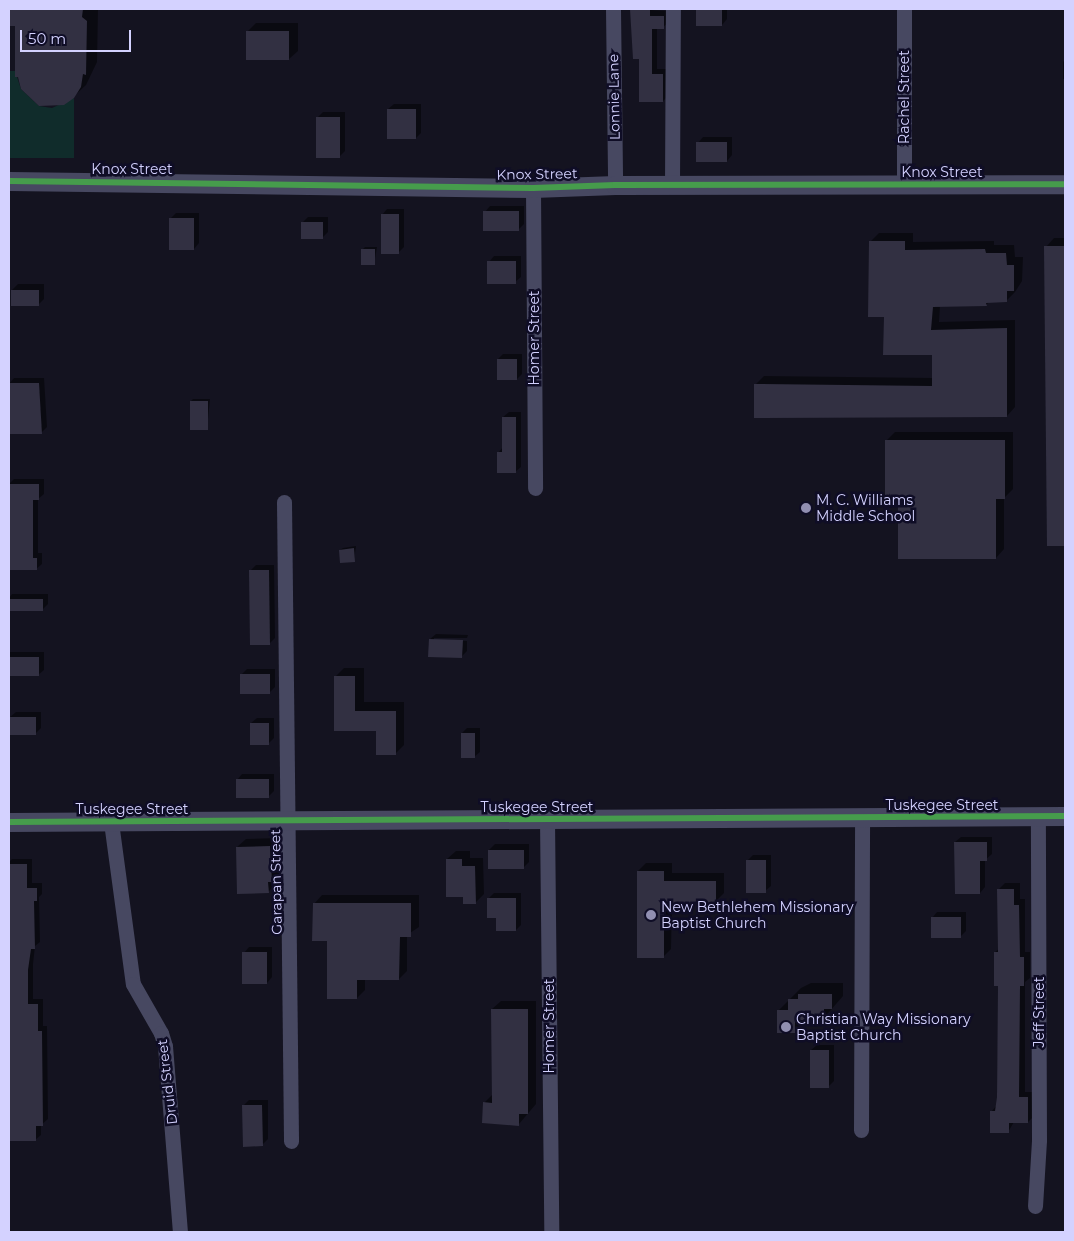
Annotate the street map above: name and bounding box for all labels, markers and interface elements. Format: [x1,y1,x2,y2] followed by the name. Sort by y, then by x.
[22,20,134,52] scale bar
[28,29,66,48] text: 50 m
[896,50,912,144] street label: Rachel Street
[605,54,623,140] street label: Lonnie Lane
[91,161,173,177] street label: Knox Street
[901,164,983,180] street label: Knox Street
[496,165,578,183] street label: Knox Street
[526,290,542,386] street label: Homer Street
[816,492,915,524] place label: M. C. Williams Middle School
[800,502,812,514] marker: M. C. Williams Middle School
[885,797,999,813] street label: Tuskegee Street
[480,799,594,815] street label: Tuskegee Street
[75,801,189,817] street label: Tuskegee Street
[267,829,285,935] street label: Garapan Street
[661,899,854,932] place label: New Bethlehem Missionary Baptist Church
[645,909,657,921] marker: New Bethlehem Missionary Baptist Church
[1031,977,1047,1047] street label: Jeff Street
[541,978,557,1074] street label: Homer Street
[796,1011,971,1044] place label: Christian Way Missionary Baptist Church
[780,1021,792,1033] marker: Christian Way Missionary Baptist Church
[153,1038,181,1126] street label: Druid Street

